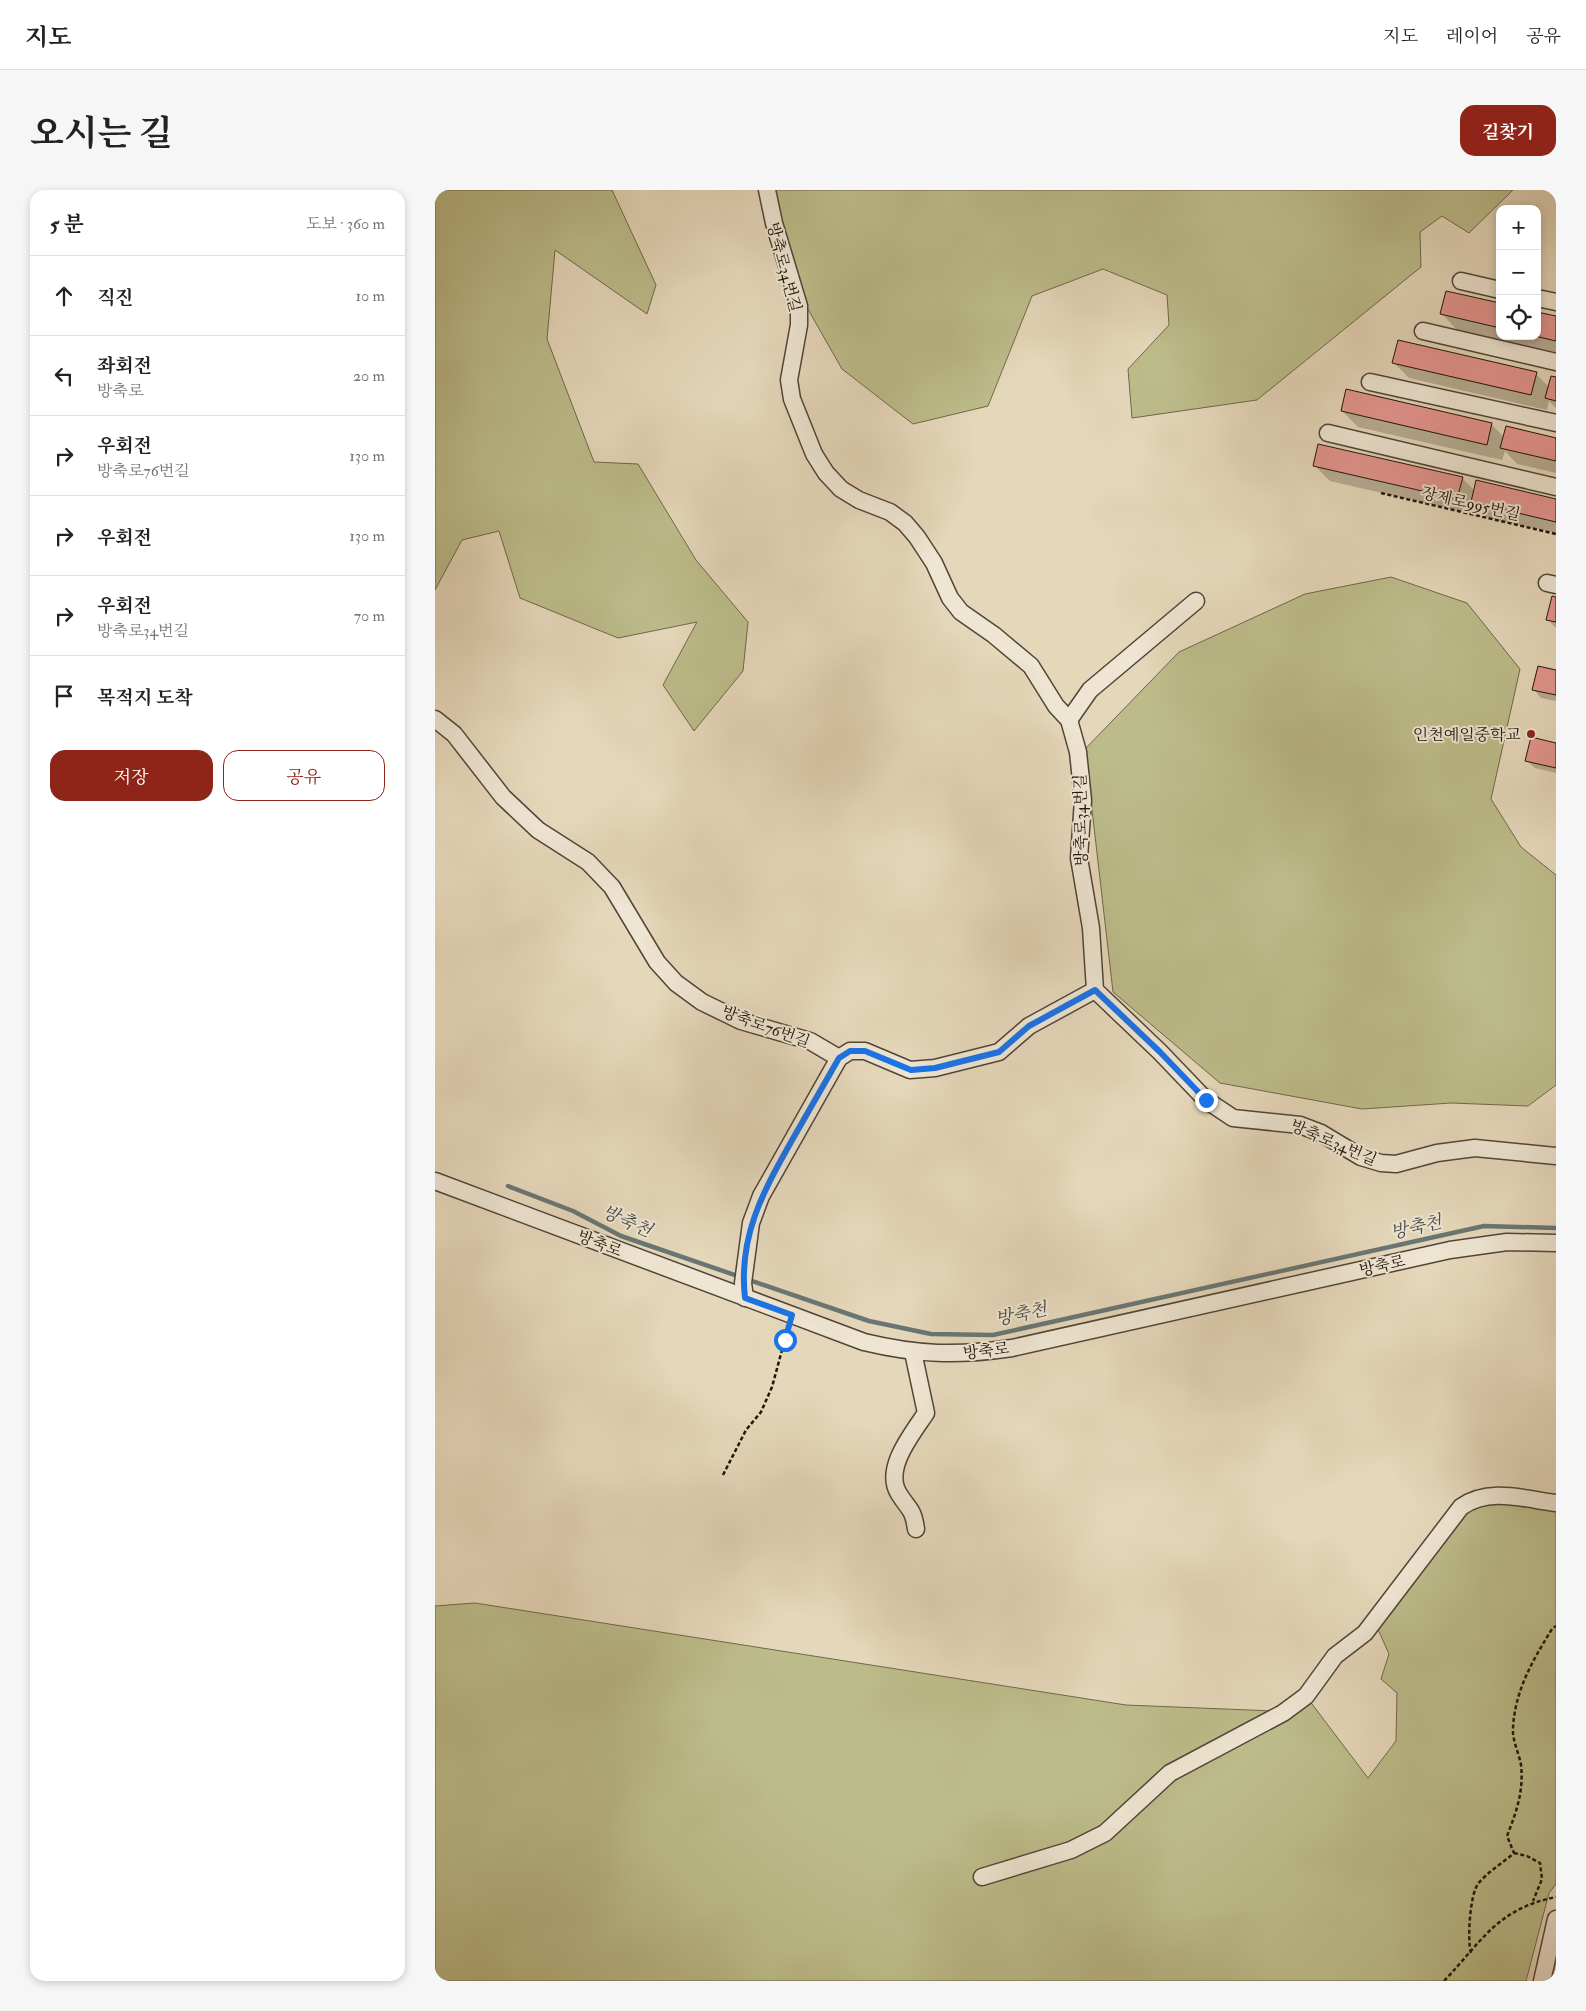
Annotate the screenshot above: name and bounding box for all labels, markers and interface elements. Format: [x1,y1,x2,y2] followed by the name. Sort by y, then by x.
[25,22,71,53] text: 지도
[1383,25,1418,48] text: 지도
[1446,25,1498,48] text: 레이어
[1526,25,1561,48] text: 공유
[1460,105,1556,156] button: 길찾기
[30,112,173,156] text: 오시는 길
[1496,205,1541,340] map controls
[1496,205,1541,250] button: +
[50,211,84,238] text: 5 분
[306,214,385,234] text: 도보 · 360 m
[762,220,806,314] street label: 방축로34번길
[1496,250,1541,295] button: −
[50,282,78,310] icon: ahead
[97,286,134,310] text: 직진
[355,286,385,306] text: 10 m
[1496,295,1541,340] button: locate
[97,354,152,378] text: 좌회전
[50,362,78,390] icon: left
[353,366,385,386] text: 20 m
[97,381,143,401] text: 방축로
[97,434,152,458] text: 우회전
[50,442,78,470] icon: right
[349,446,385,466] text: 130 m
[97,461,190,481] text: 방축로76번길
[1419,483,1522,525] street label: 장제로995번길
[50,522,78,550] icon: right
[97,526,152,550] text: 우회전
[349,526,385,546] text: 130 m
[97,594,152,618] text: 우회전
[50,602,78,630] icon: right
[354,606,385,626] text: 70 m
[97,621,189,641] text: 방축로34번길
[50,682,78,710] icon: arrive
[97,686,193,710] text: 목적지 도착
[1413,725,1521,745] place label: 인천예일중학교
[1525,728,1537,740] marker: 인천예일중학교
[50,750,213,801] button: 저장
[223,750,385,801] button: 공유
[1070,774,1092,866] street label: 방축로34번길
[719,1002,813,1052] street label: 방축로76번길
[1195,1089,1218,1112] route end
[1287,1116,1380,1170] street label: 방축로34번길
[598,1200,657,1243] water label: 방축천
[1388,1210,1446,1245] water label: 방축천
[574,1226,625,1262] street label: 방축로
[1357,1251,1408,1281] street label: 방축로
[993,1297,1051,1331] water label: 방축천
[774,1329,797,1352] route start
[962,1338,1011,1364] street label: 방축로

